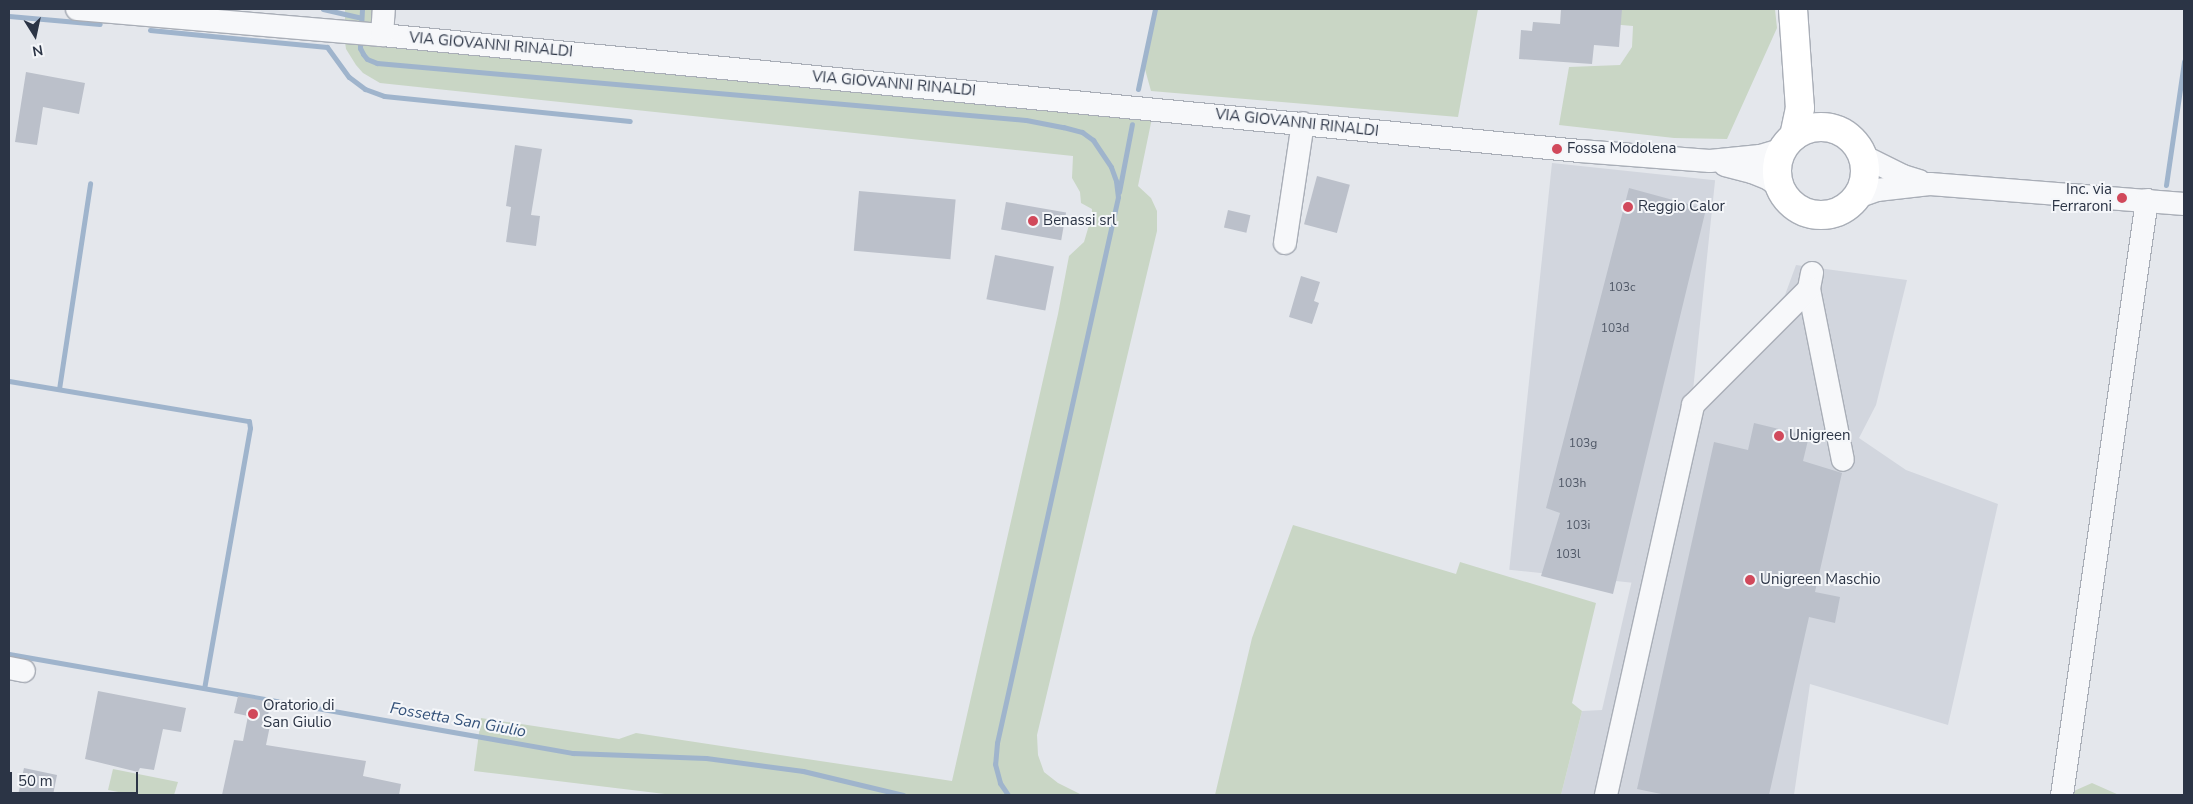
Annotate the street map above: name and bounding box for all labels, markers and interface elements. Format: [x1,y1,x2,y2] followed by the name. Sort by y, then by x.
[10,10,60,60] north arrow
[408,29,574,61] street label: VIA GIOVANNI RINALDI
[31,40,45,61] text: N
[811,68,977,100] street label: VIA GIOVANNI RINALDI
[1214,105,1380,141] street label: VIA GIOVANNI RINALDI
[1567,140,1677,158] place label: Fossa Modolena
[1551,143,1563,155] marker: Fossa Modolena
[2052,180,2112,215] place label: Inc. via Ferraroni
[2116,192,2128,204] marker: Inc. via Ferraroni
[1638,198,1725,216] place label: Reggio Calor
[1622,201,1634,213] marker: Reggio Calor
[1043,212,1116,230] place label: Benassi srl
[1027,215,1039,227] marker: Benassi srl
[1608,281,1636,295] house number: 103c
[1601,322,1629,336] house number: 103d
[1789,427,1850,445] place label: Unigreen
[1773,430,1785,442] marker: Unigreen
[1569,437,1597,451] house number: 103g
[1558,477,1586,491] house number: 103h
[1566,519,1590,533] house number: 103i
[1555,548,1581,562] house number: 103l
[1760,571,1881,589] place label: Unigreen Maschio
[1744,574,1756,586] marker: Unigreen Maschio
[263,696,335,731] place label: Oratorio di San Giulio
[388,699,528,741] water label: Fossetta San Giulio
[247,708,259,720] marker: Oratorio di San Giulio
[12,762,140,794] scale bar
[18,771,53,791] text: 50 m

